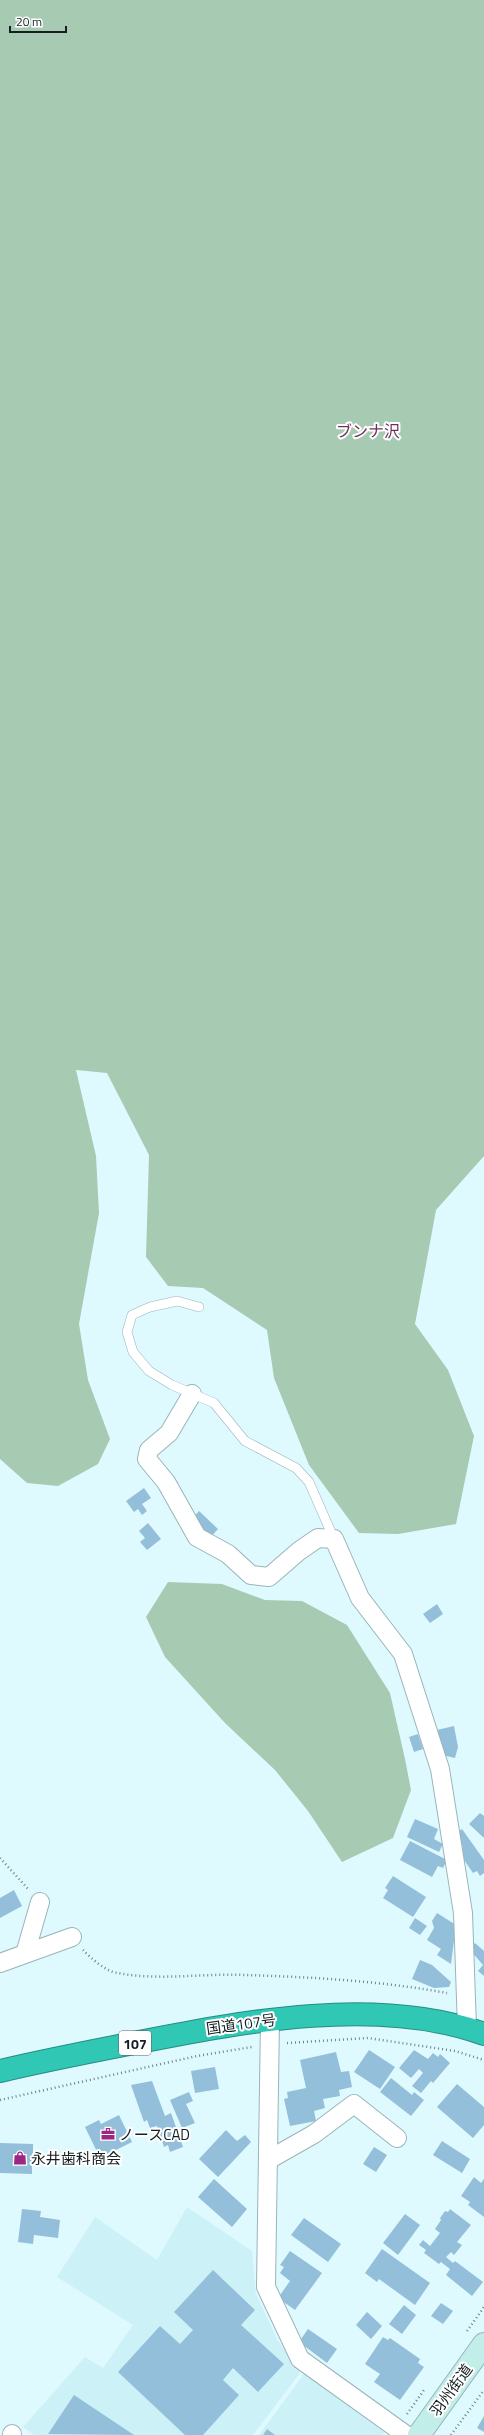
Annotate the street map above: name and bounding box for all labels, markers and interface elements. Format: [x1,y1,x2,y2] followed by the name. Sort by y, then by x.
[10,8,66,34] scale bar
[16,12,42,31] text: 20 m
[336,419,400,443] district label: ブンナ沢
[205,2008,277,2040] street label: 国道107号
[119,2031,151,2055] road number: 107
[119,2123,190,2146] place label: ノースCAD
[100,2126,116,2142] office icon: ノースCAD
[31,2147,121,2170] place label: 永井歯科商会
[12,2150,28,2166] shop icon: 永井歯科商会
[424,2359,478,2421] street label: 羽州街道

